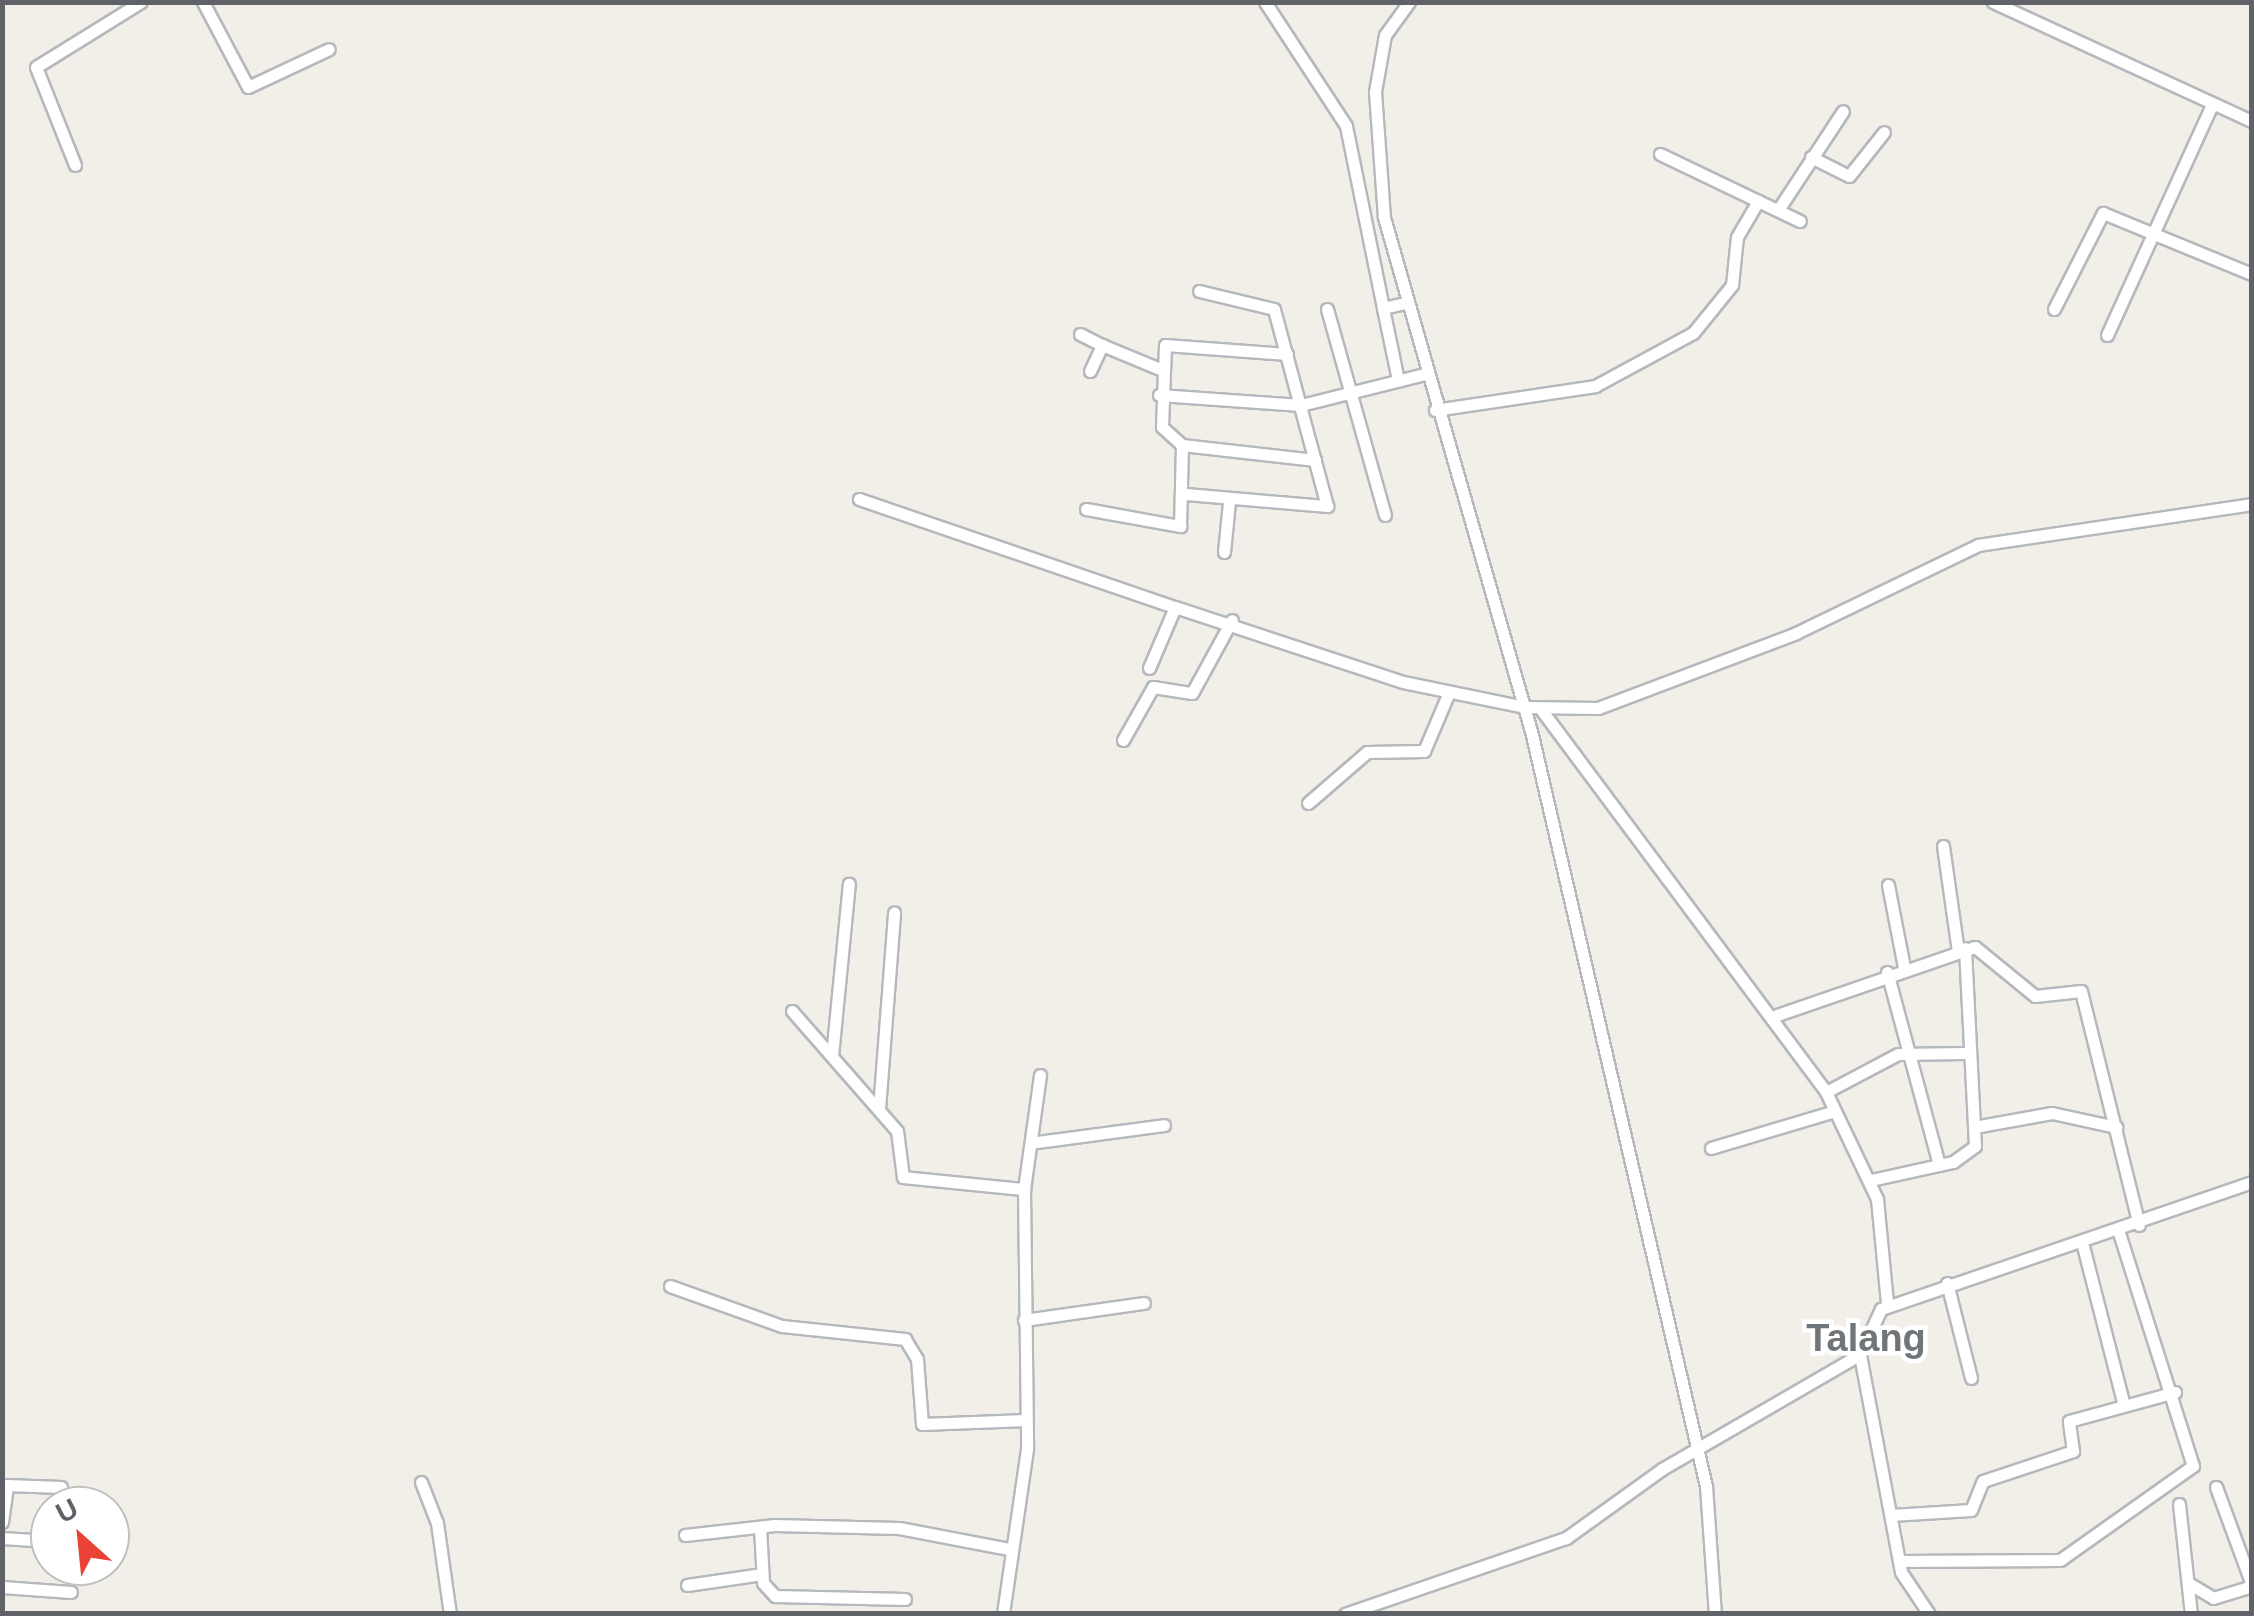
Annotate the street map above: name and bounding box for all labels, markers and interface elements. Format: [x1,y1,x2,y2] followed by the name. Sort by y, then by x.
[1806,1316,1926,1362] district label: Talang
[30,1486,130,1586] north arrow
[51,1492,83,1529] text: U

